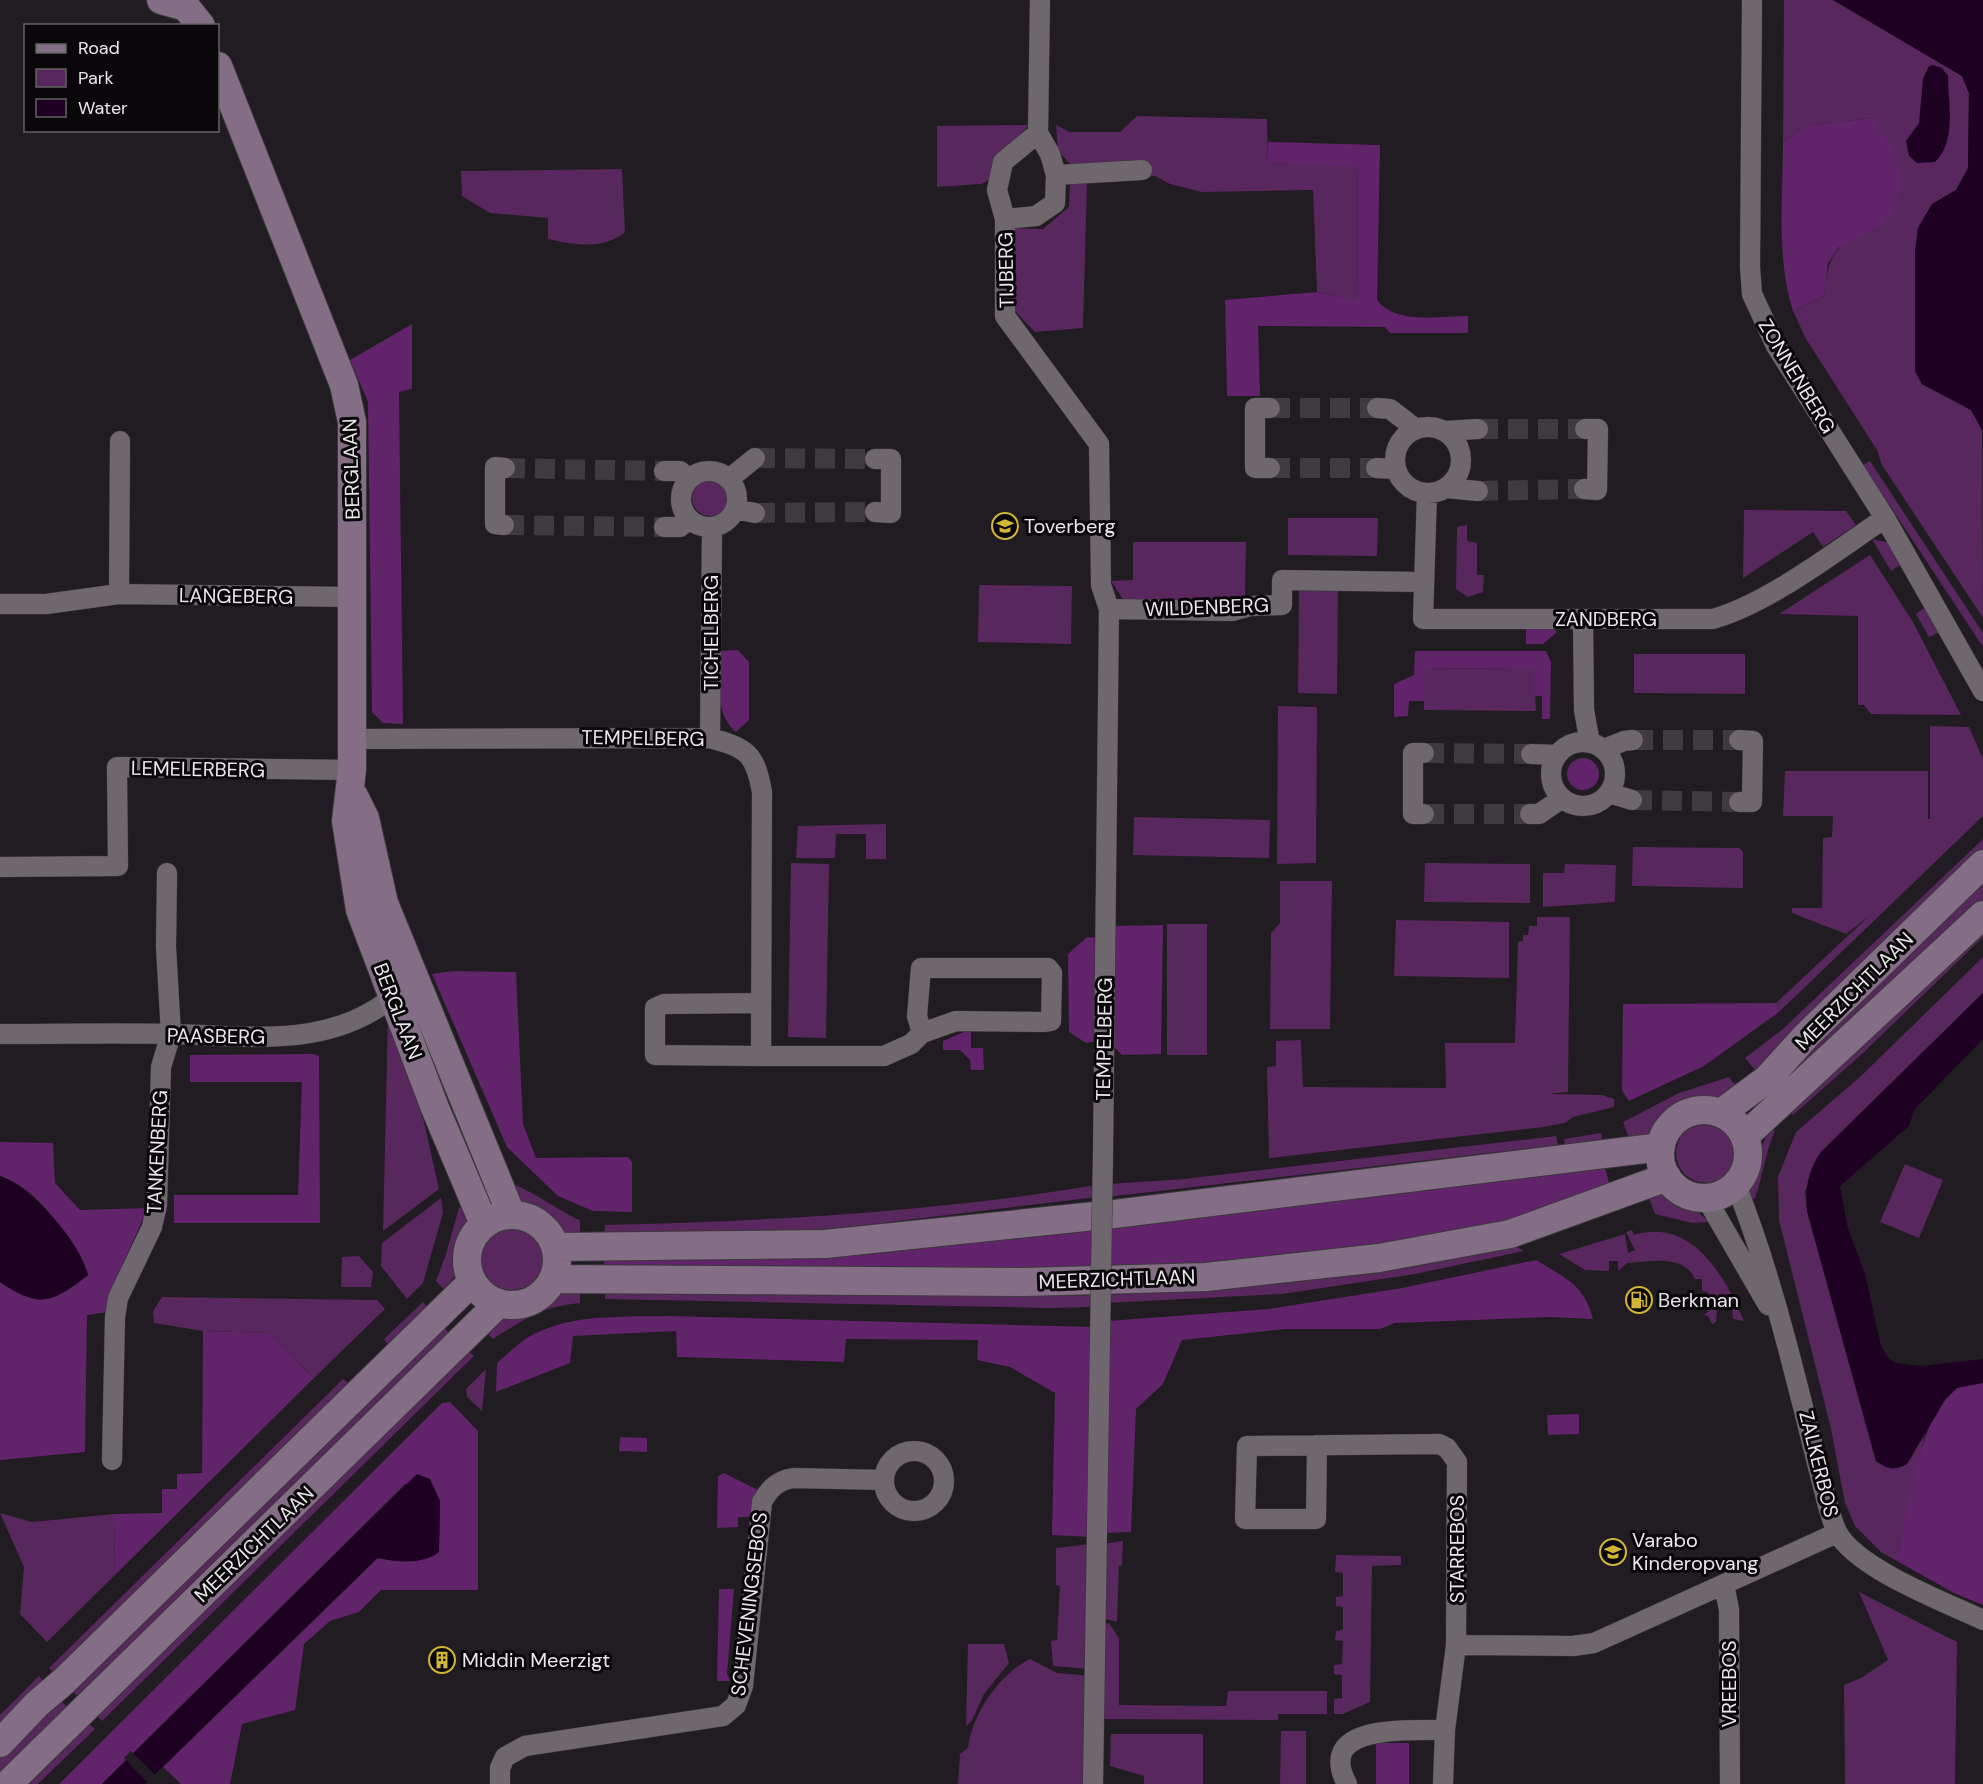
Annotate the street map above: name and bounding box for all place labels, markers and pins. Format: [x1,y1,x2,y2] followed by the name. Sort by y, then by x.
[990,511,1020,541] school or university icon: Toverberg
[1024,513,1116,539] place label: Toverberg
[1624,1285,1654,1315] fuel station icon: Berkman
[1658,1287,1739,1313] place label: Berkman
[1632,1527,1758,1576] place label: Varabo Kinderopvang
[1598,1537,1628,1567] school or university icon: Varabo Kinderopvang
[427,1645,457,1675] building icon: Middin Meerzigt
[462,1647,610,1673] place label: Middin Meerzigt

